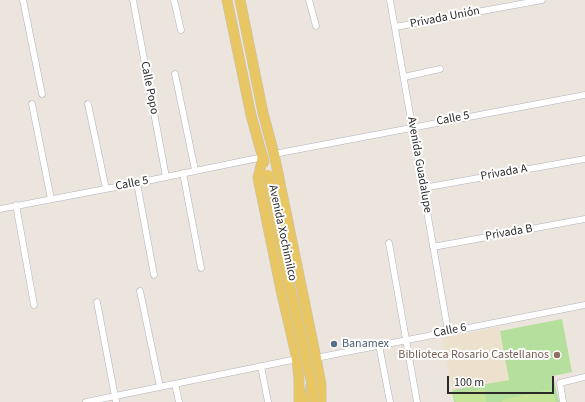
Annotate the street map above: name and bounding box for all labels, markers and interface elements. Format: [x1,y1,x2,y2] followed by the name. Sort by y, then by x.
[409,4,481,32] street label: Privada Unión
[137,60,161,116] street label: Calle Popo
[435,109,471,129] street label: Calle 5
[403,116,435,214] street label: Avenida Guadalupe
[480,162,528,184] street label: Privada A
[114,174,150,194] street label: Calle 5
[265,184,299,282] street label: Avenida Xochimilco
[484,222,534,244] street label: Privada B
[432,321,468,341] street label: Calle 6
[342,337,389,351] place label: Banamex
[329,339,339,349] marker: Banamex
[398,348,549,362] place label: Biblioteca Rosario Castellanos
[552,350,562,360] marker: Biblioteca Rosario Castellanos
[449,368,556,394] scale bar
[454,374,484,391] text: 100 m

